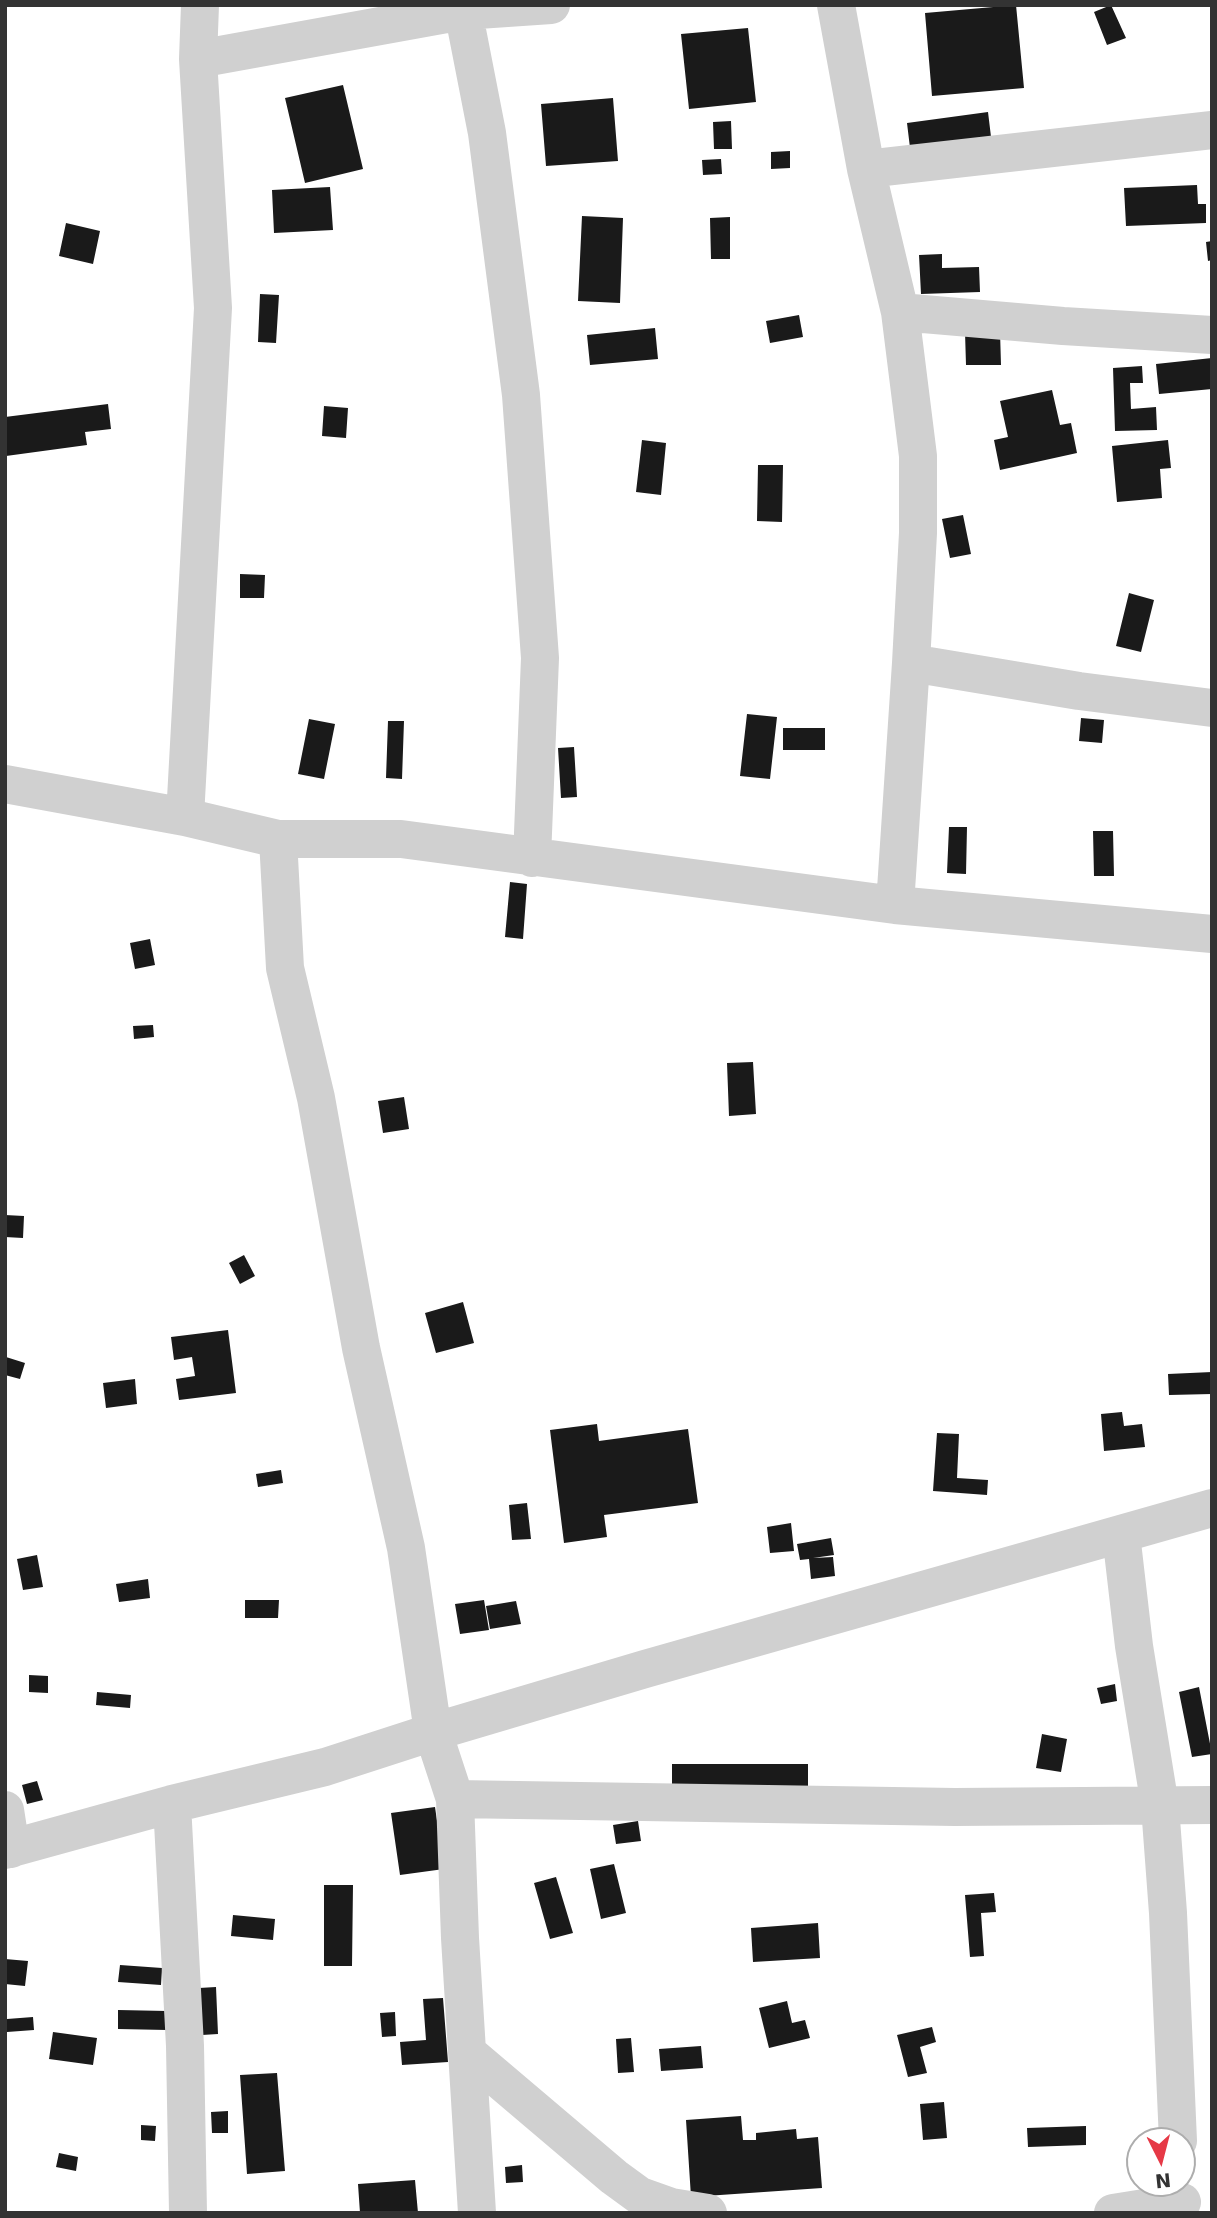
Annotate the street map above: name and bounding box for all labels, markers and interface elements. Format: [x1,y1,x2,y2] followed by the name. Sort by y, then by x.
[1126,2127,1196,2197] north arrow
[1154,2169,1172,2193] text: N

